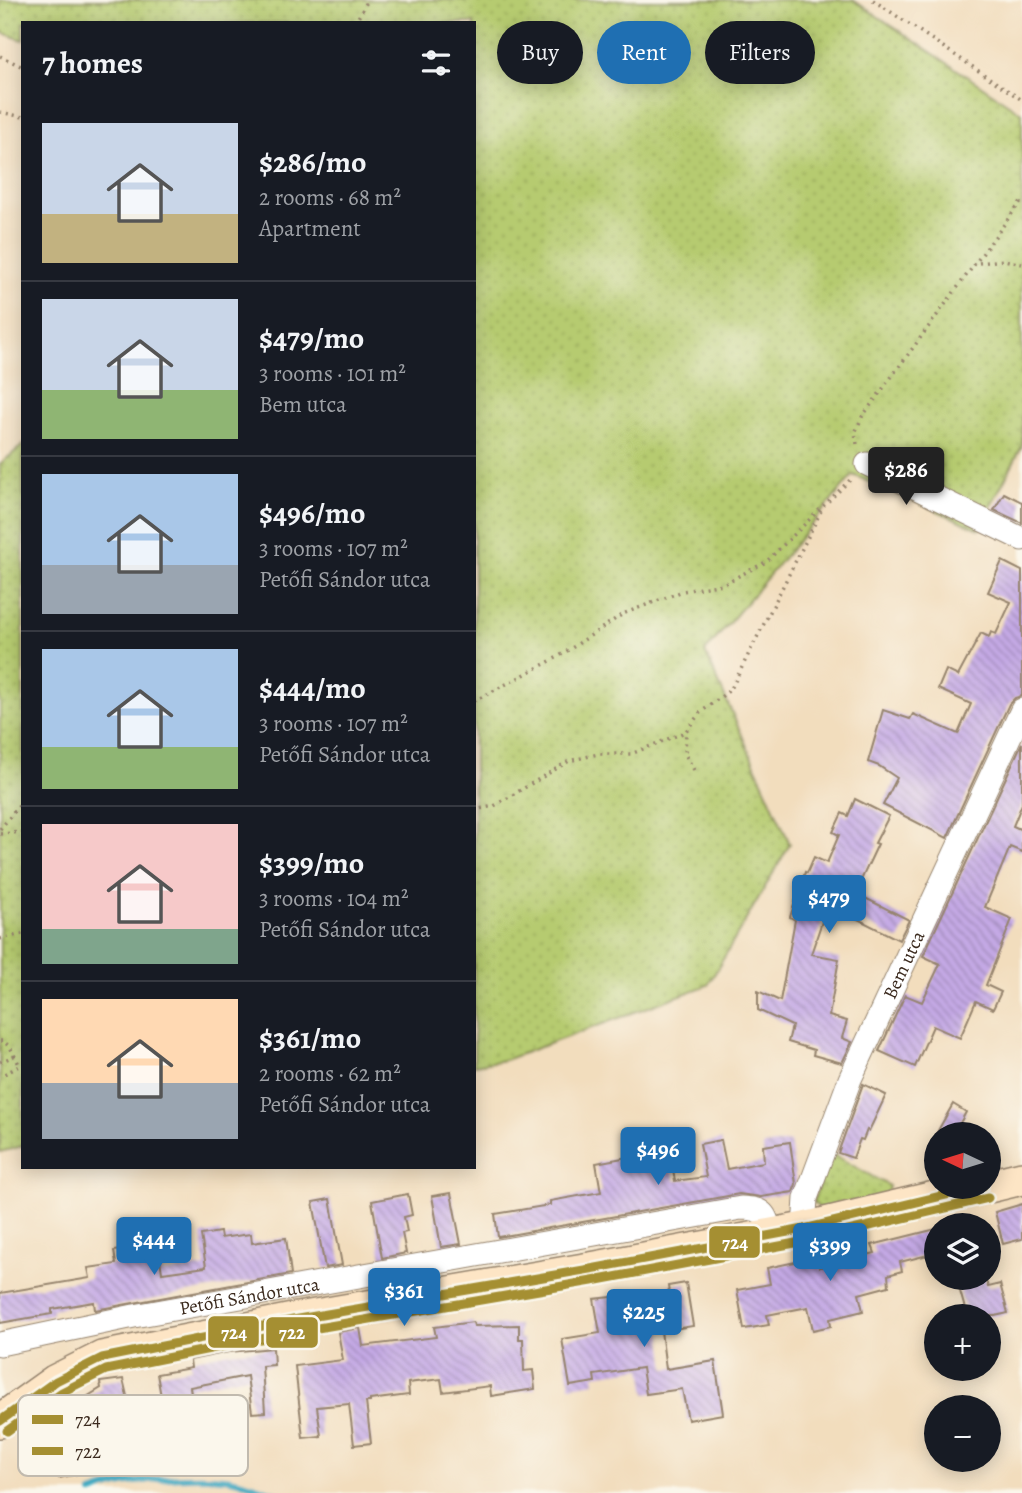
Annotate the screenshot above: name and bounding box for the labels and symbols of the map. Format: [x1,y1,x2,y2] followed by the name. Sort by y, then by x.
[865,448,947,507] pin: $286
[788,876,870,935] pin: $479
[877,927,931,1004] street label: Bem utca
[924,1122,1001,1199] north arrow
[617,1128,699,1187] pin: $496
[113,1218,195,1277] pin: $444
[789,1224,871,1283] pin: $399
[708,1225,761,1259] line badge: 724
[722,1230,748,1256] text: 724
[363,1268,445,1328] pin: $361
[177,1271,322,1322] street label: Petőfi Sándor utca
[603,1290,685,1349] pin: $225
[207,1315,260,1349] line badge: 724
[265,1316,319,1349] line badge: 722
[221,1320,247,1346] text: 724
[279,1320,305,1346] text: 722
[18,1395,248,1476] legend
[75,1407,101,1433] text: 724
[75,1439,101,1465] text: 722

